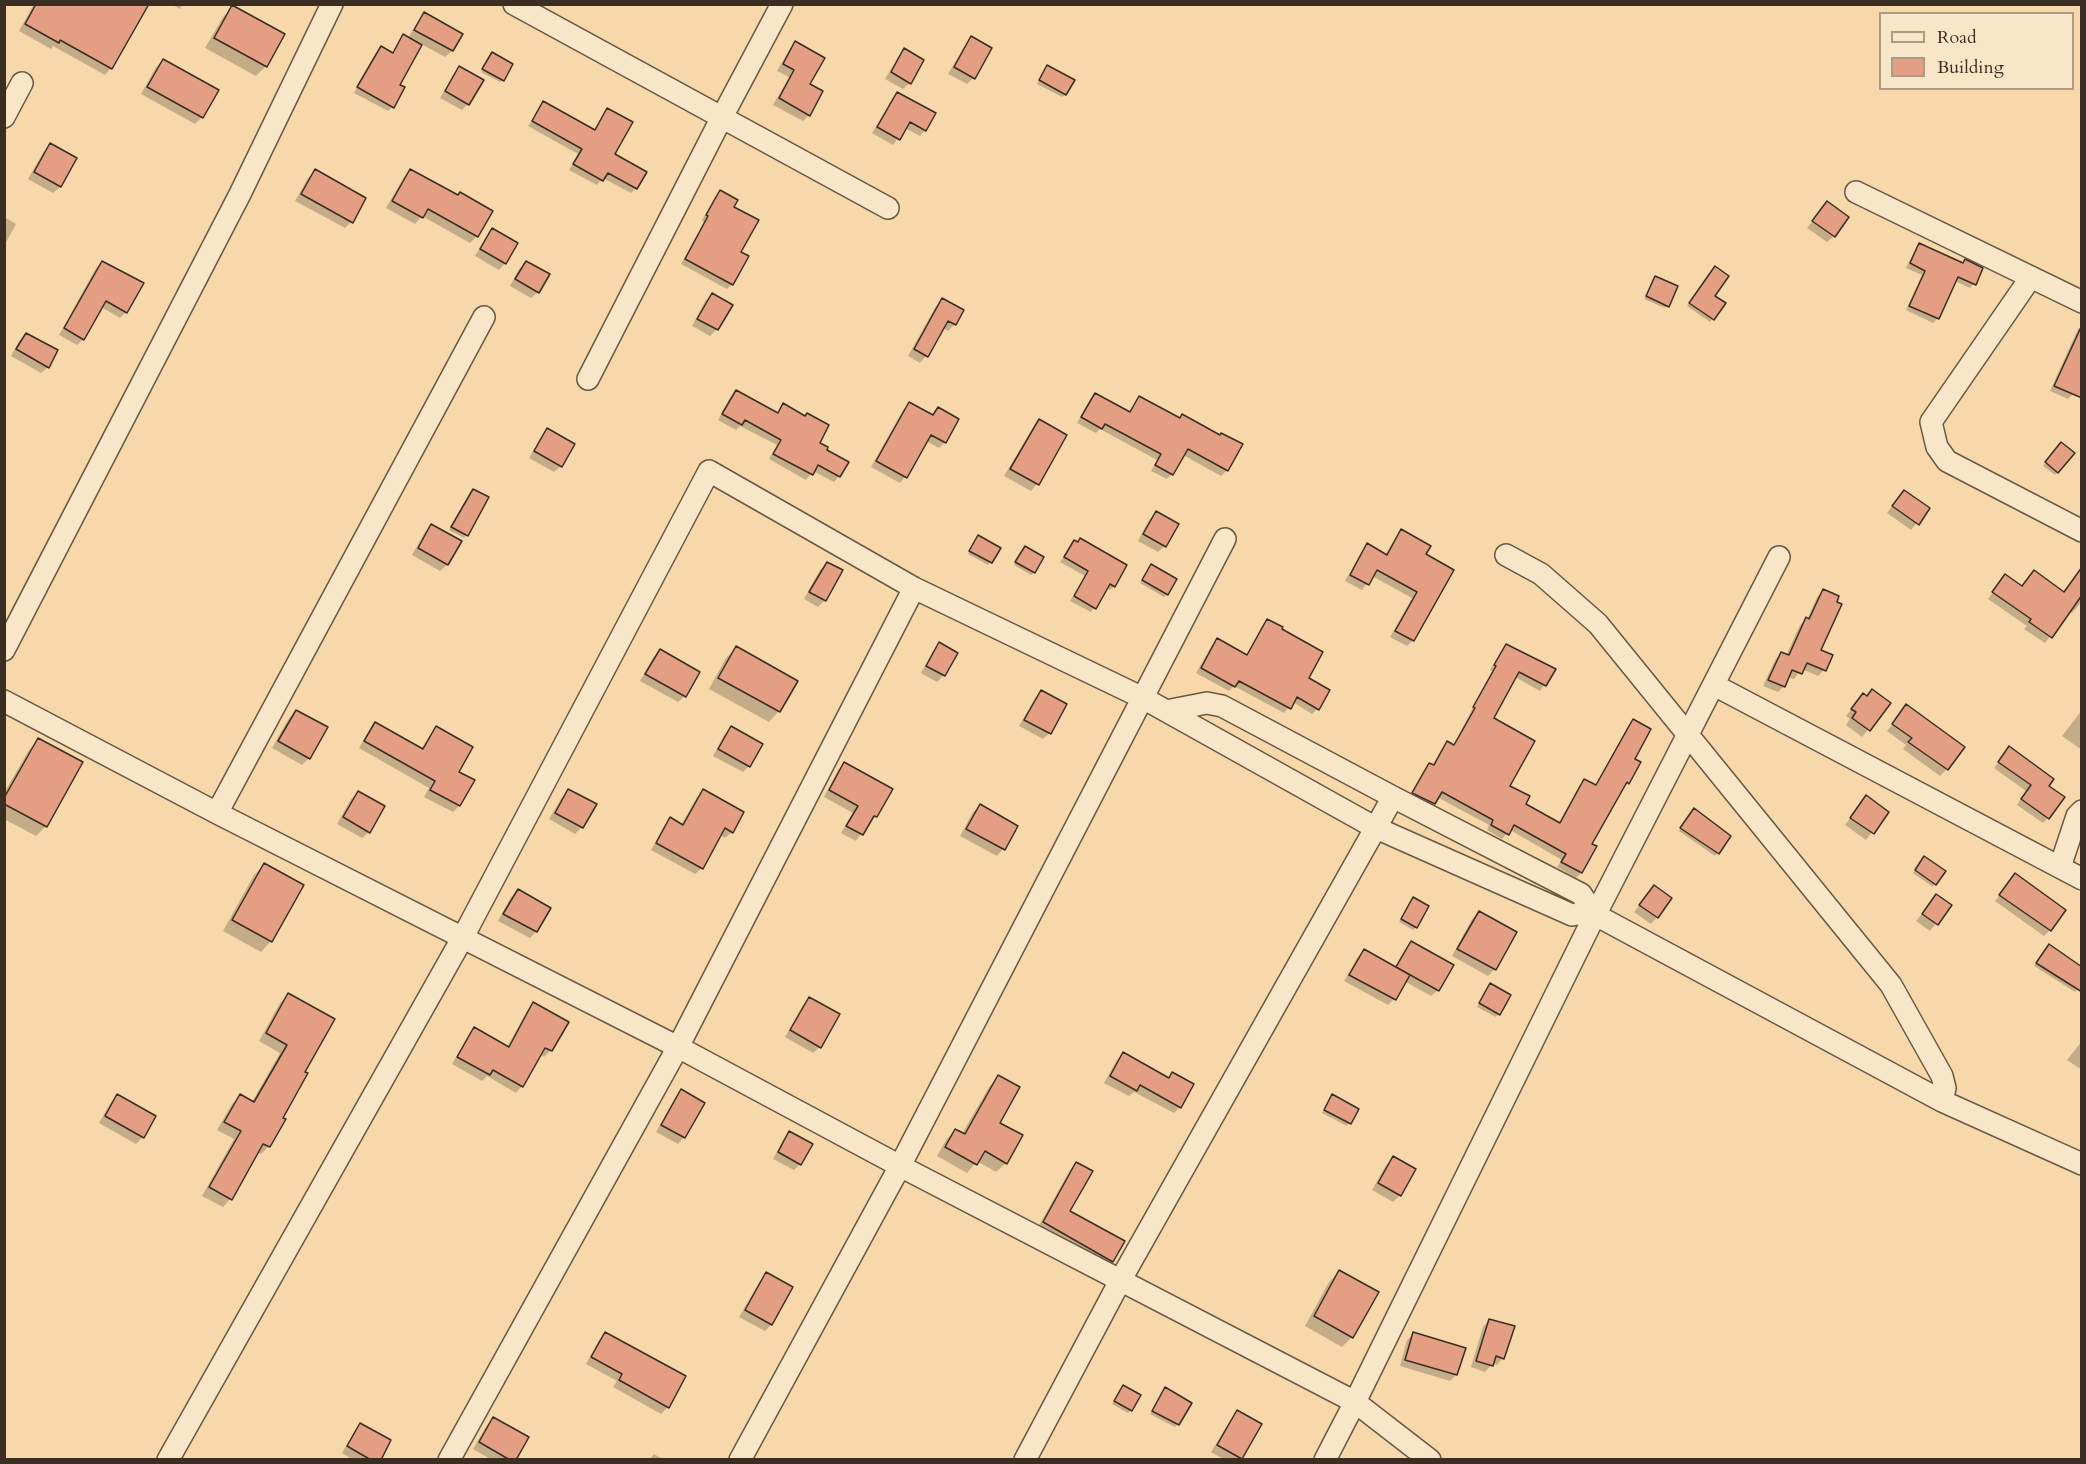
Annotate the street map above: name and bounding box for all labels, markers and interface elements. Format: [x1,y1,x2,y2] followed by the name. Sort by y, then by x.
[1879,12,2074,90] legend
[1937,25,1977,50] text: Road
[1937,55,2004,80] text: Building

